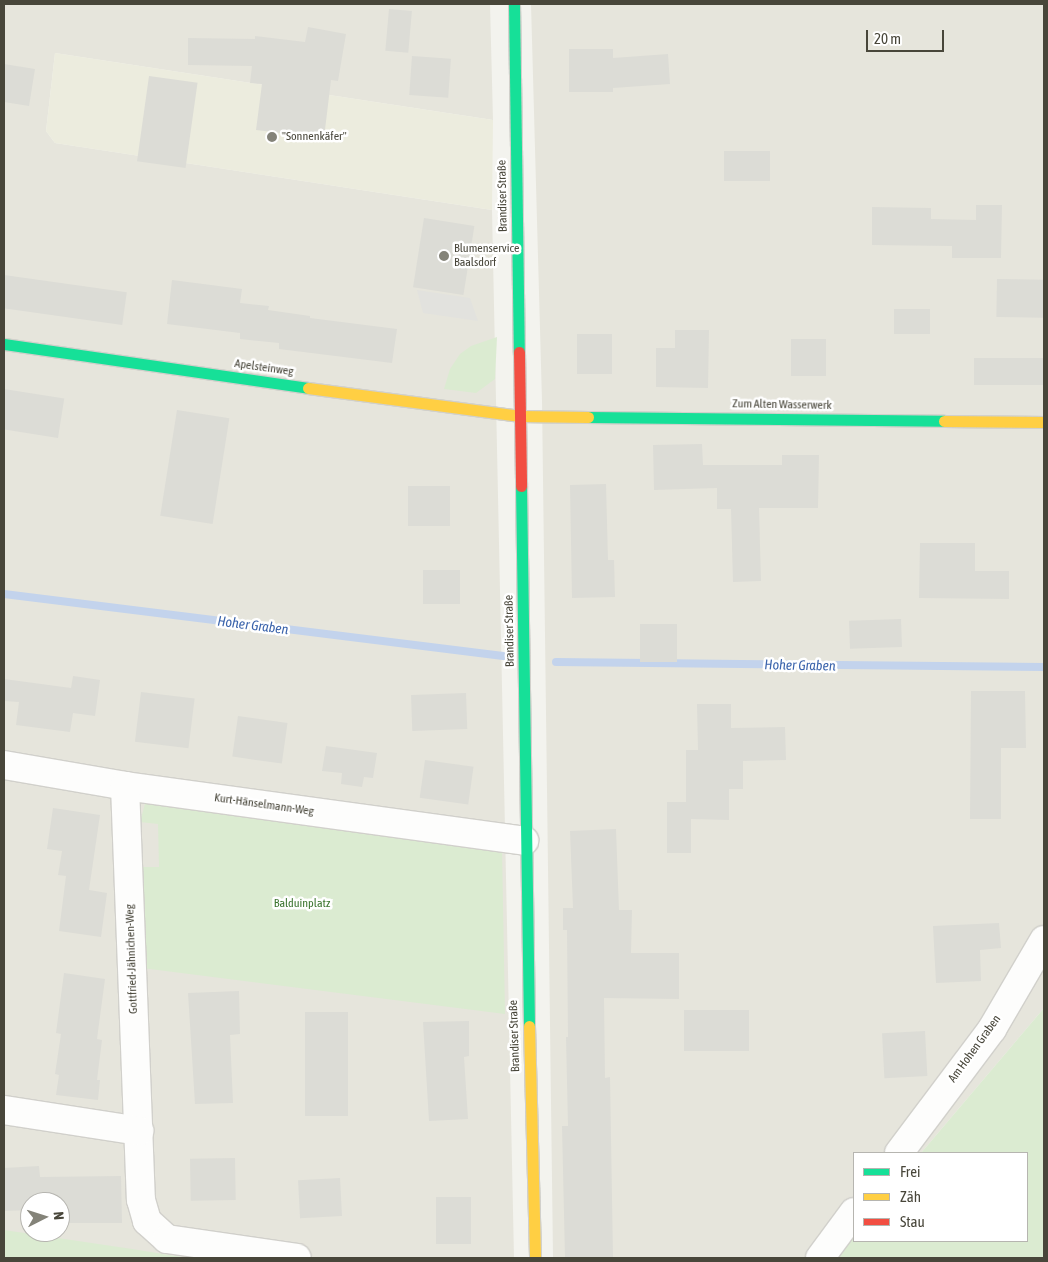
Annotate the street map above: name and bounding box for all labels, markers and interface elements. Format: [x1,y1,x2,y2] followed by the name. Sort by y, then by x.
[868,20,946,52] scale bar
[874,30,901,47] text: 20 m
[282,130,347,144] place label: "Sonnenkäfer"
[266,131,278,143] marker: "Sonnenkäfer"
[495,160,511,232] street label: Brandiser Straße
[454,242,519,270] place label: Blumenservice Baalsdorf
[438,250,450,262] marker: Blumenservice Baalsdorf
[234,357,294,379] street label: Apelsteinweg
[732,397,832,413] street label: Zum Alten Wasserwerk
[502,595,518,667] street label: Brandiser Straße
[217,612,289,638] water label: Hoher Graben
[764,656,836,674] water label: Hoher Graben
[213,791,315,819] street label: Kurt-Hänselmann-Weg
[274,897,330,911] park label: Balduinplatz
[123,904,141,1014] street label: Gottfried-Jähnichen-Weg
[507,1000,523,1072] street label: Brandiser Straße
[946,1013,1004,1085] street label: Am Hohen Graben
[853,1152,1028,1242] legend
[900,1163,920,1180] text: Frei
[900,1188,921,1205] text: Zäh
[20,1192,70,1242] north arrow
[51,1211,67,1221] text: N
[900,1213,925,1230] text: Stau

